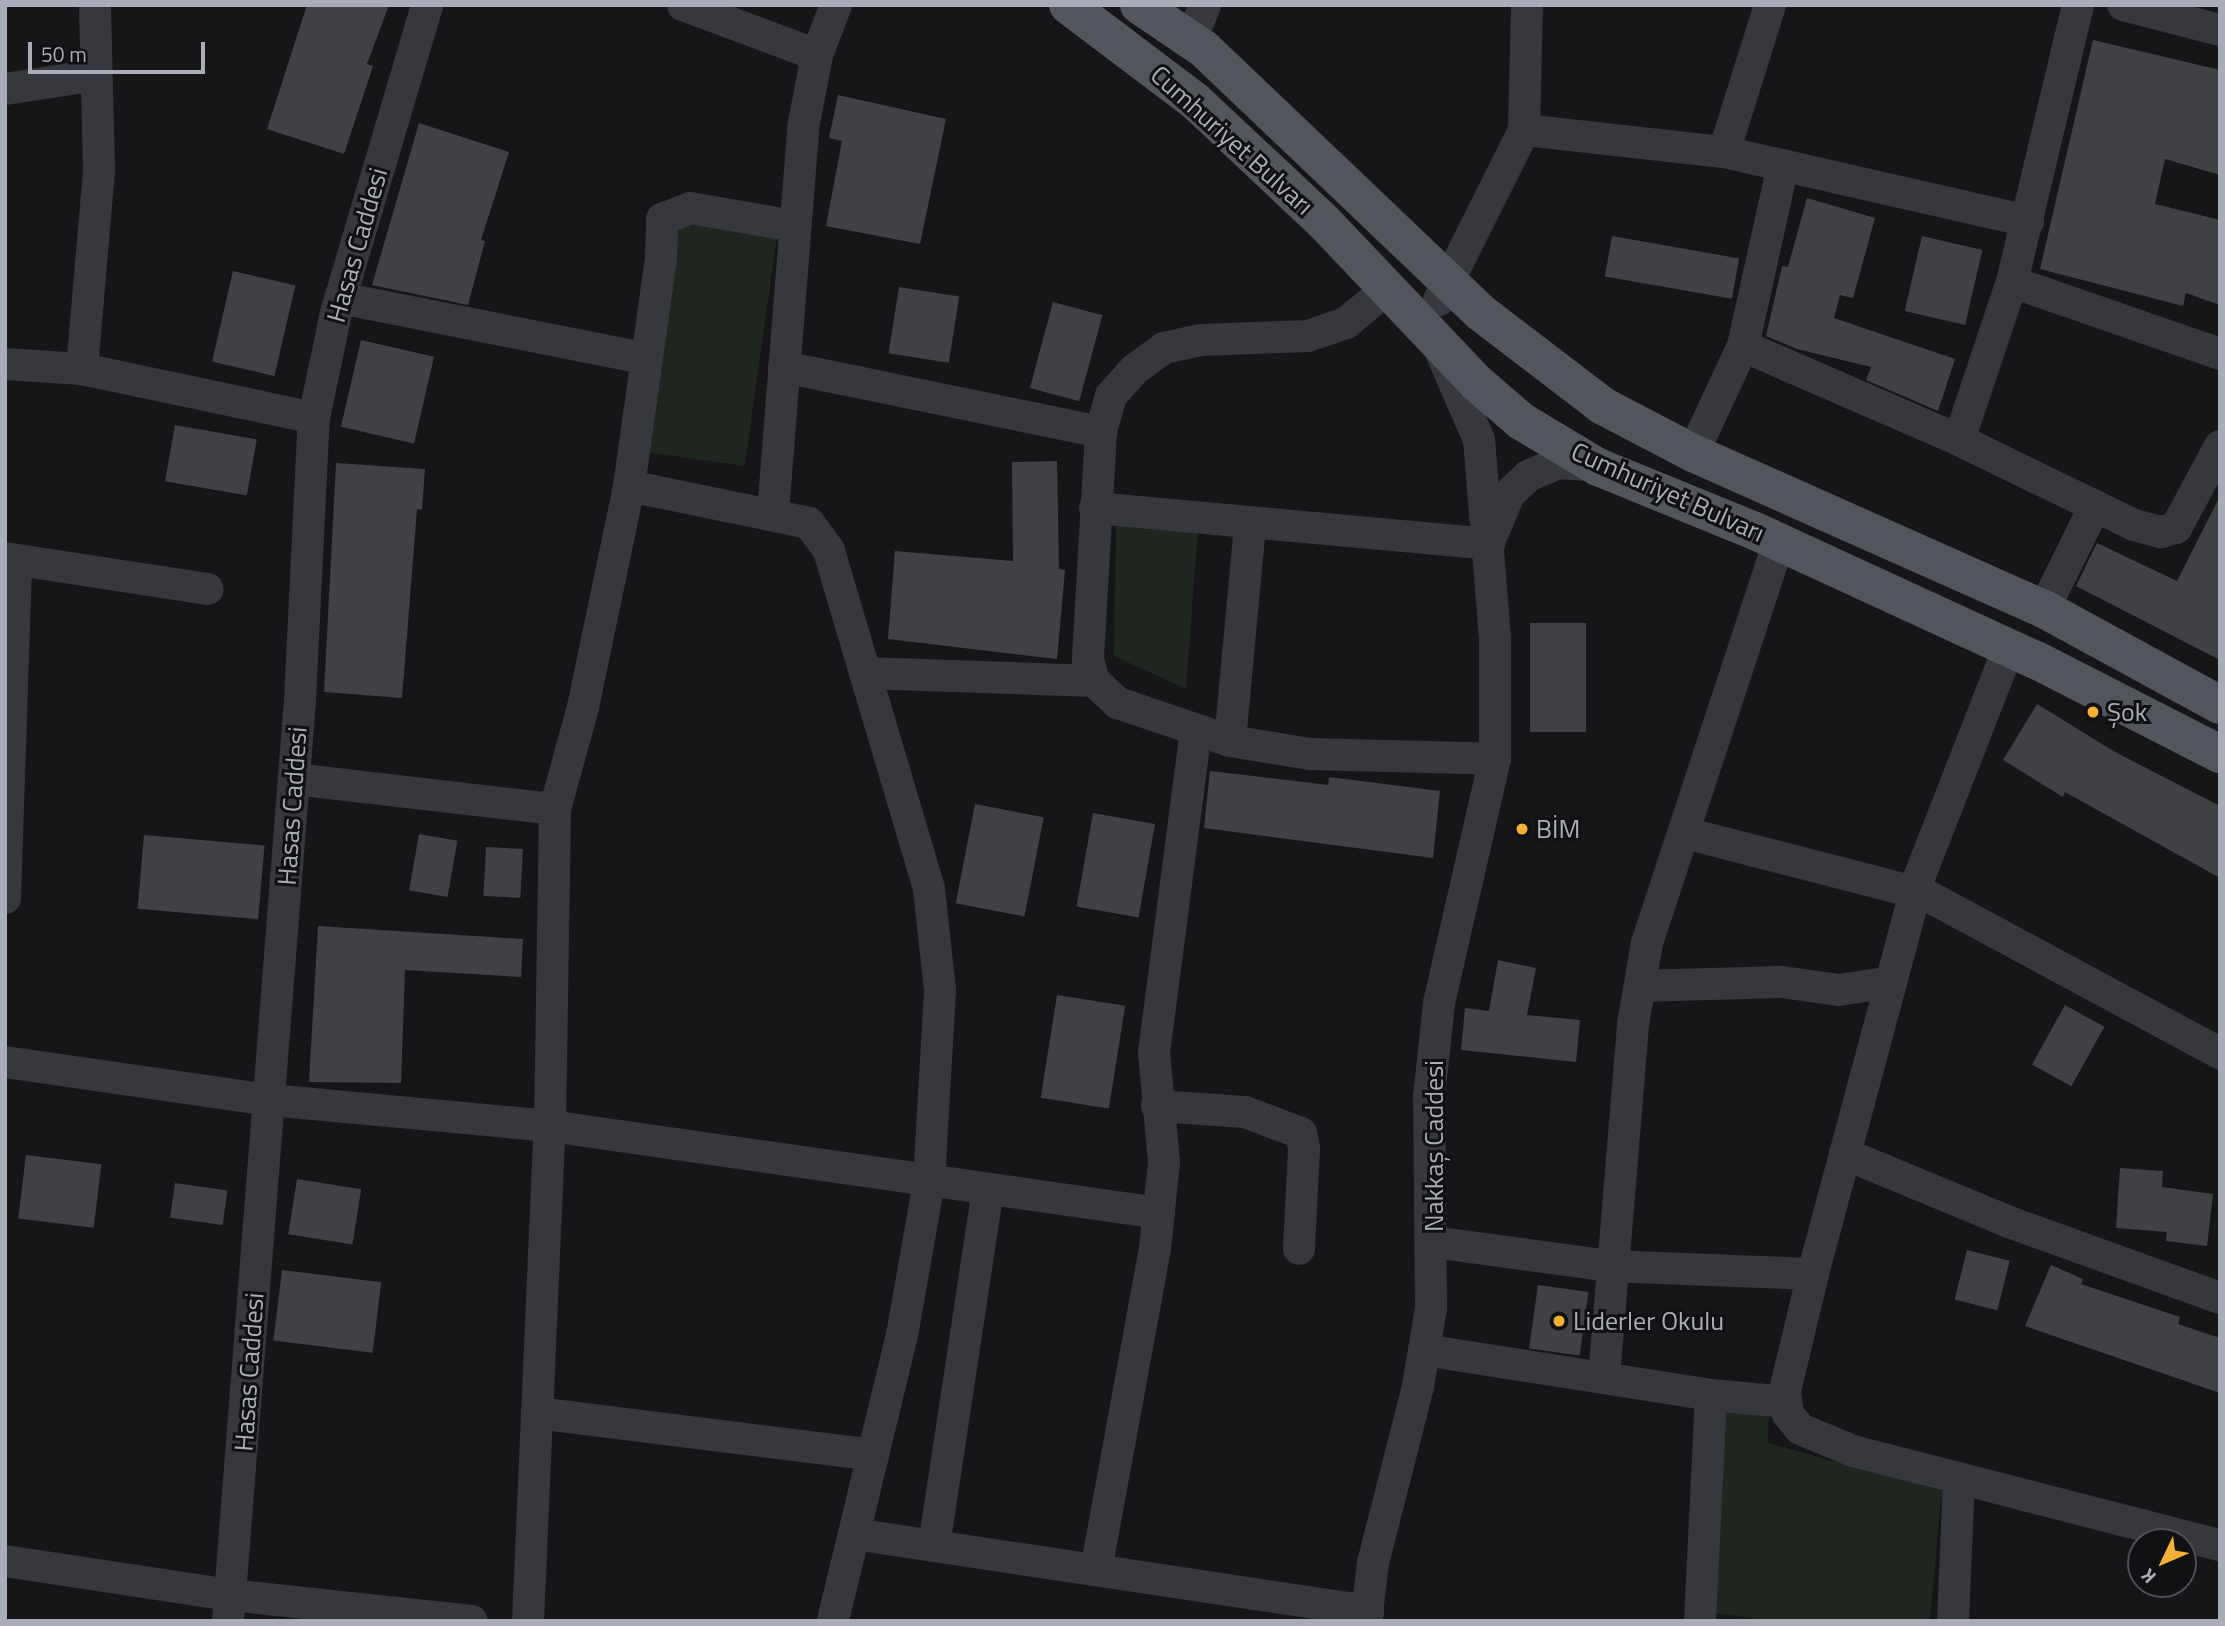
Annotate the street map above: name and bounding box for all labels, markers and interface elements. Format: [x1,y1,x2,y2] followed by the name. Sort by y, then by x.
[32,28,208,72] scale bar
[41,38,87,70] text: 50 m
[1144,59,1320,221] street label: Cumhuriyet Bulvarı
[320,164,394,326] street label: Hasas Caddesi
[1567,435,1769,549] street label: Cumhuriyet Bulvarı
[2107,696,2147,728] place label: Şok
[2085,704,2101,720] marker: Şok
[271,726,313,886] street label: Hasas Caddesi
[1536,813,1580,845] place label: BİM
[1514,821,1530,837] marker: BİM
[1418,1060,1450,1232] street label: Nakkaş Caddesi
[228,1292,270,1452] street label: Hasas Caddesi
[1573,1305,1724,1337] place label: Liderler Okulu
[1551,1313,1567,1329] marker: Liderler Okulu
[2127,1528,2197,1598] north arrow
[2134,1562,2162,1591] text: K

